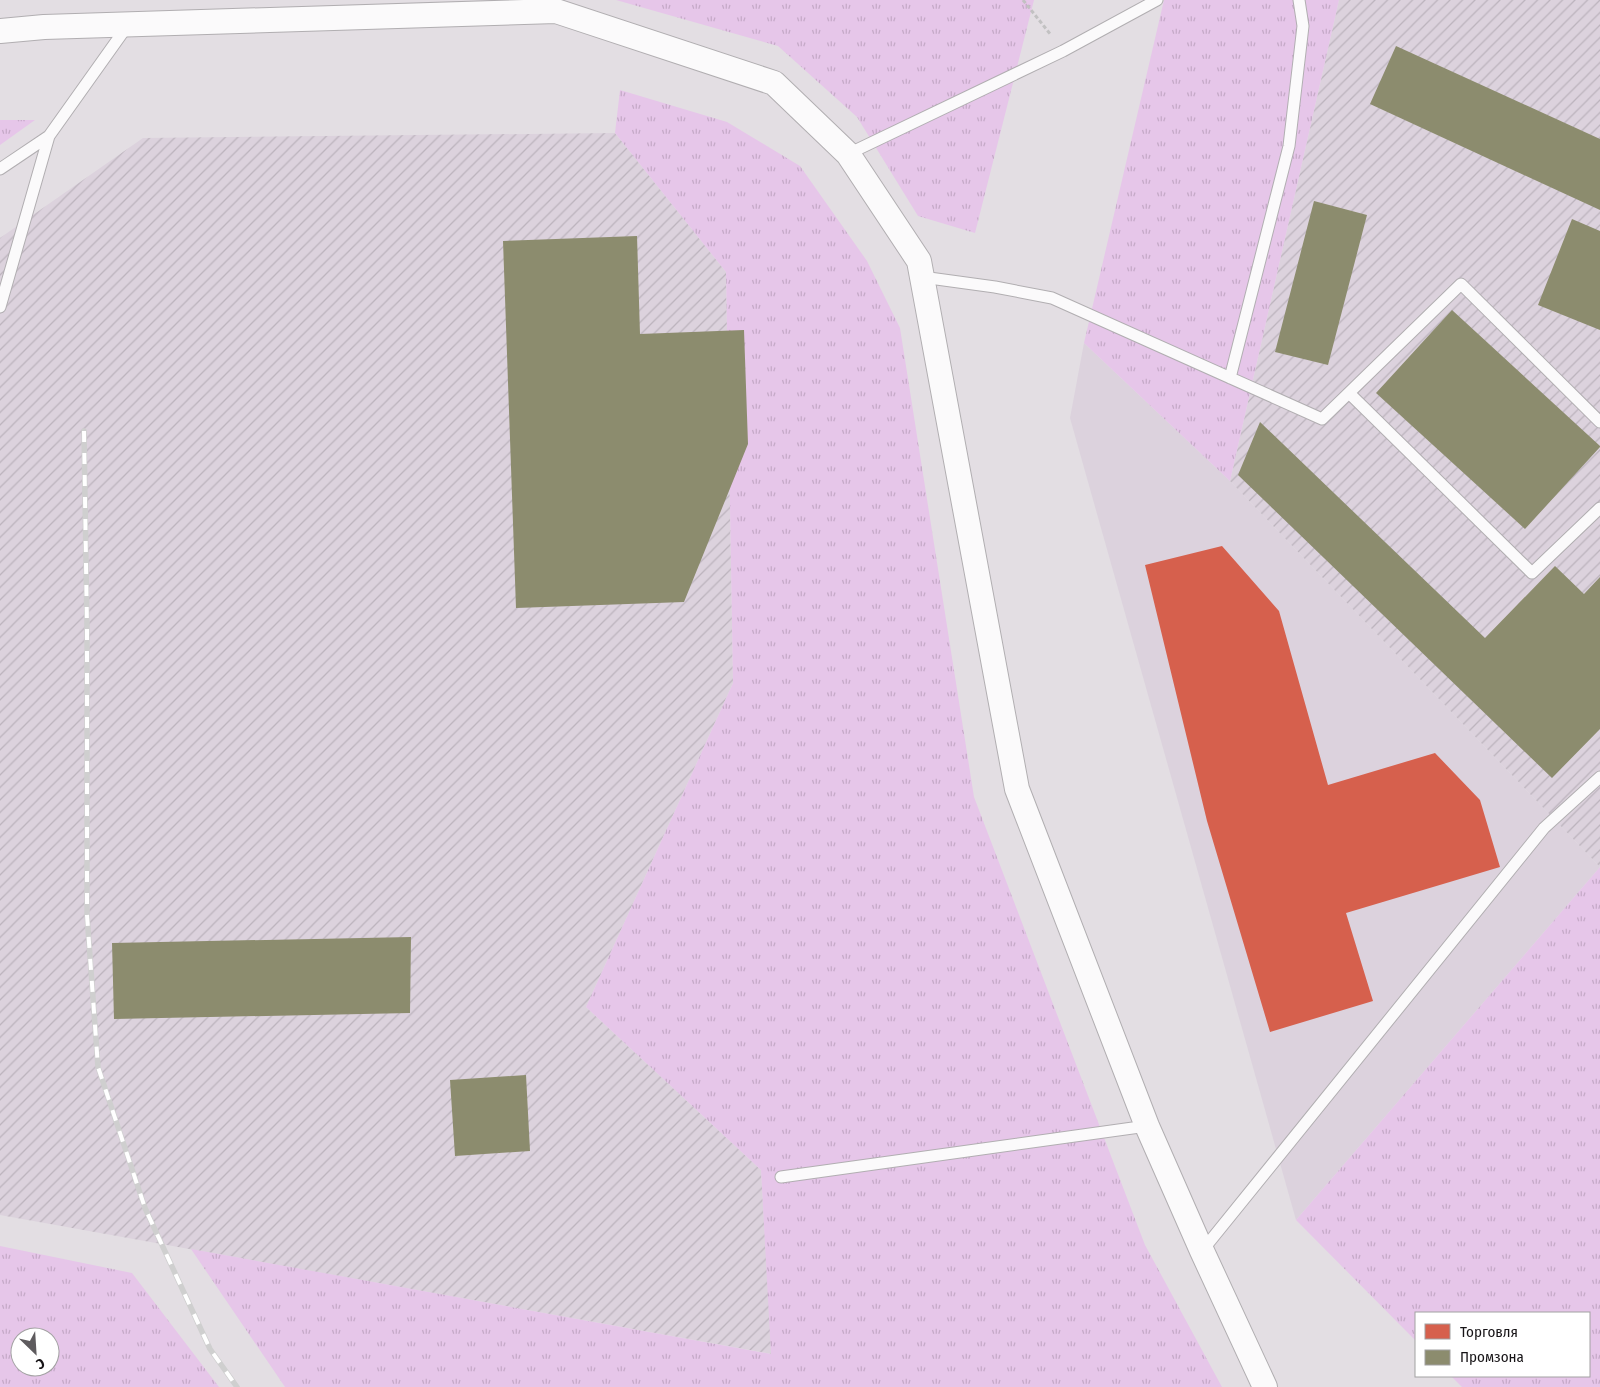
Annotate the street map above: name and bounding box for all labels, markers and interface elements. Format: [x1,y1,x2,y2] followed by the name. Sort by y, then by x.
[1415,1312,1590,1377] legend
[1460,1323,1518,1341] text: Торговля
[10,1327,60,1377] north arrow
[1460,1348,1524,1366] text: Промзона
[33,1354,47,1373] text: С

